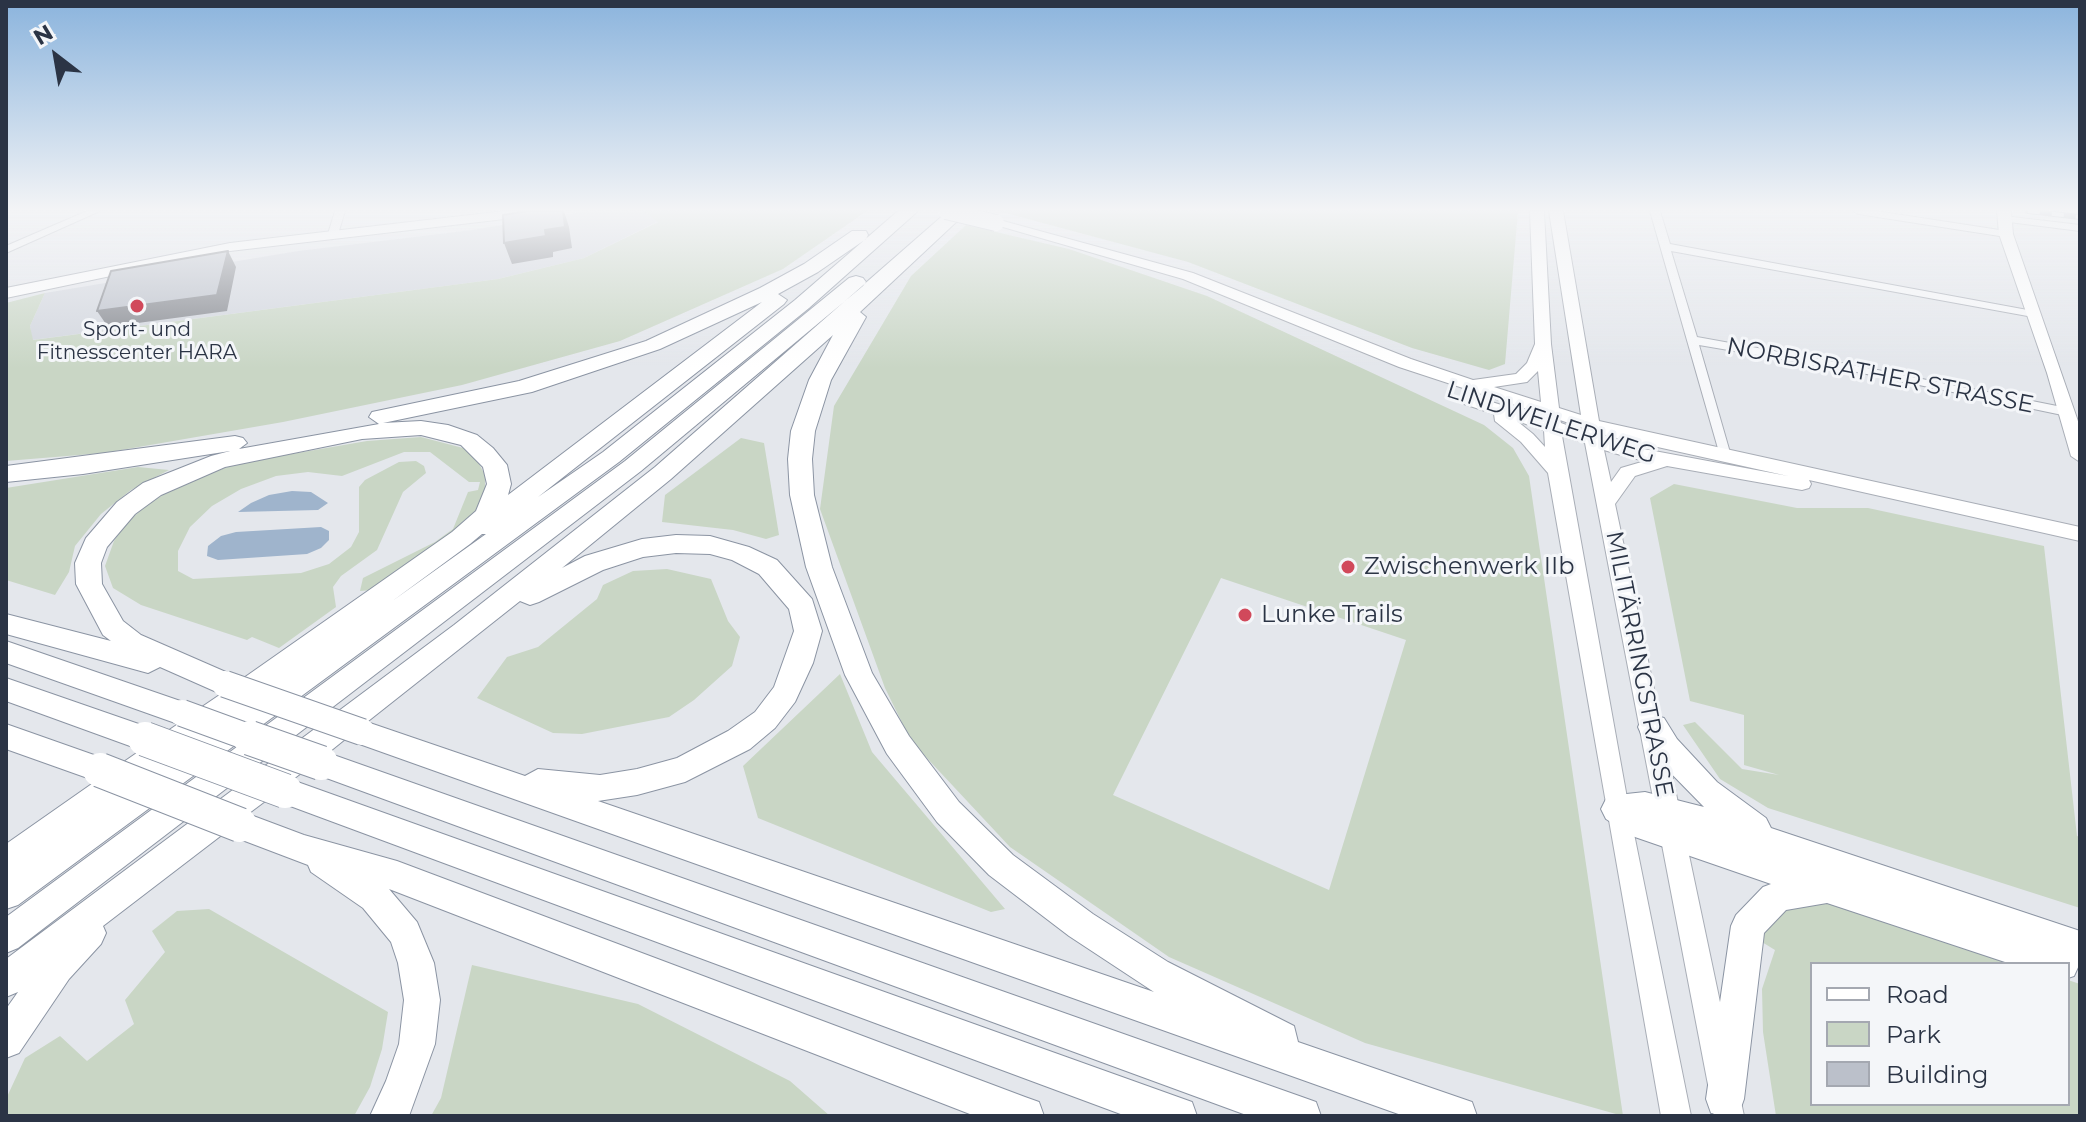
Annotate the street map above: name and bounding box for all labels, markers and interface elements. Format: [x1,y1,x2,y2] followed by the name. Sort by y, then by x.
[16,16,96,96] north arrow
[29,19,58,51] text: N
[128,297,146,315] marker: Sport- und Fitnesscenter HARA
[37,318,237,365] place label: Sport- und Fitnesscenter HARA
[1724,332,2036,420] street label: NORBISRATHER STRASSE
[1443,376,1659,470] street label: LINDWEILERWEG
[1599,529,1679,799] street label: MILITÄRRINGSTRASSE
[1364,553,1575,581] place label: Zwischenwerk IIb
[1339,558,1357,576] marker: Zwischenwerk IIb
[1261,601,1403,629] place label: Lunke Trails
[1236,606,1254,624] marker: Lunke Trails
[1810,962,2070,1106] legend
[1886,980,1949,1009] text: Road
[1886,1020,1941,1049] text: Park
[1886,1060,1989,1089] text: Building

